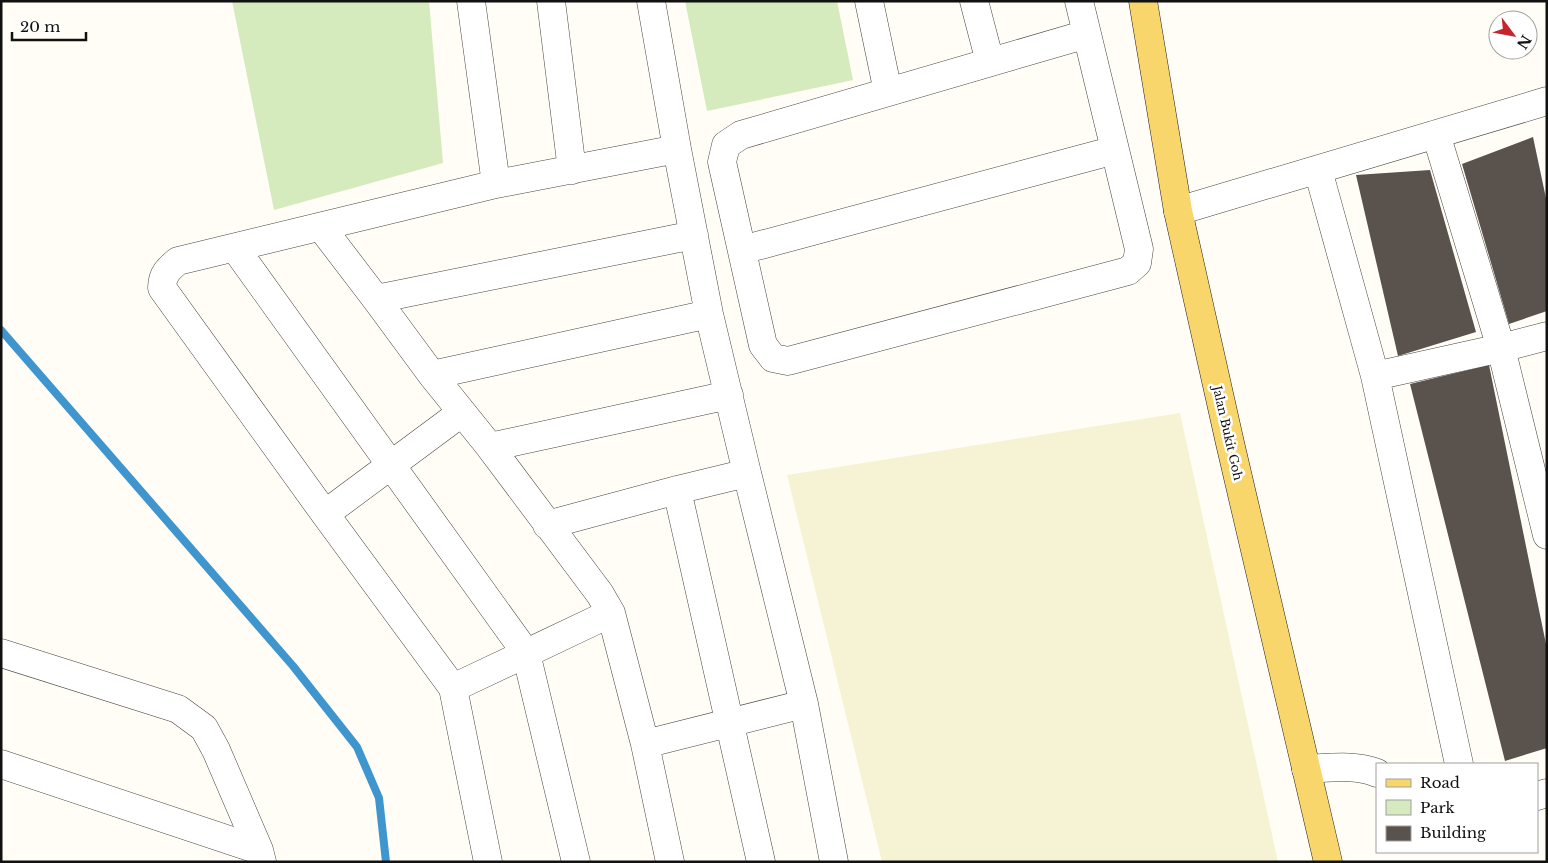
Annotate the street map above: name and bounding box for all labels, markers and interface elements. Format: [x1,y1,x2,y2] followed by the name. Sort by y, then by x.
[12,10,86,42] scale bar
[1488,10,1538,60] north arrow
[20,17,60,36] text: 20 m
[1513,32,1535,52] text: N
[1209,382,1246,482] street label: Jalan Bukit Goh
[1376,763,1538,853] legend
[1420,773,1460,792] text: Road
[1420,798,1456,817] text: Park
[1420,823,1487,842] text: Building

